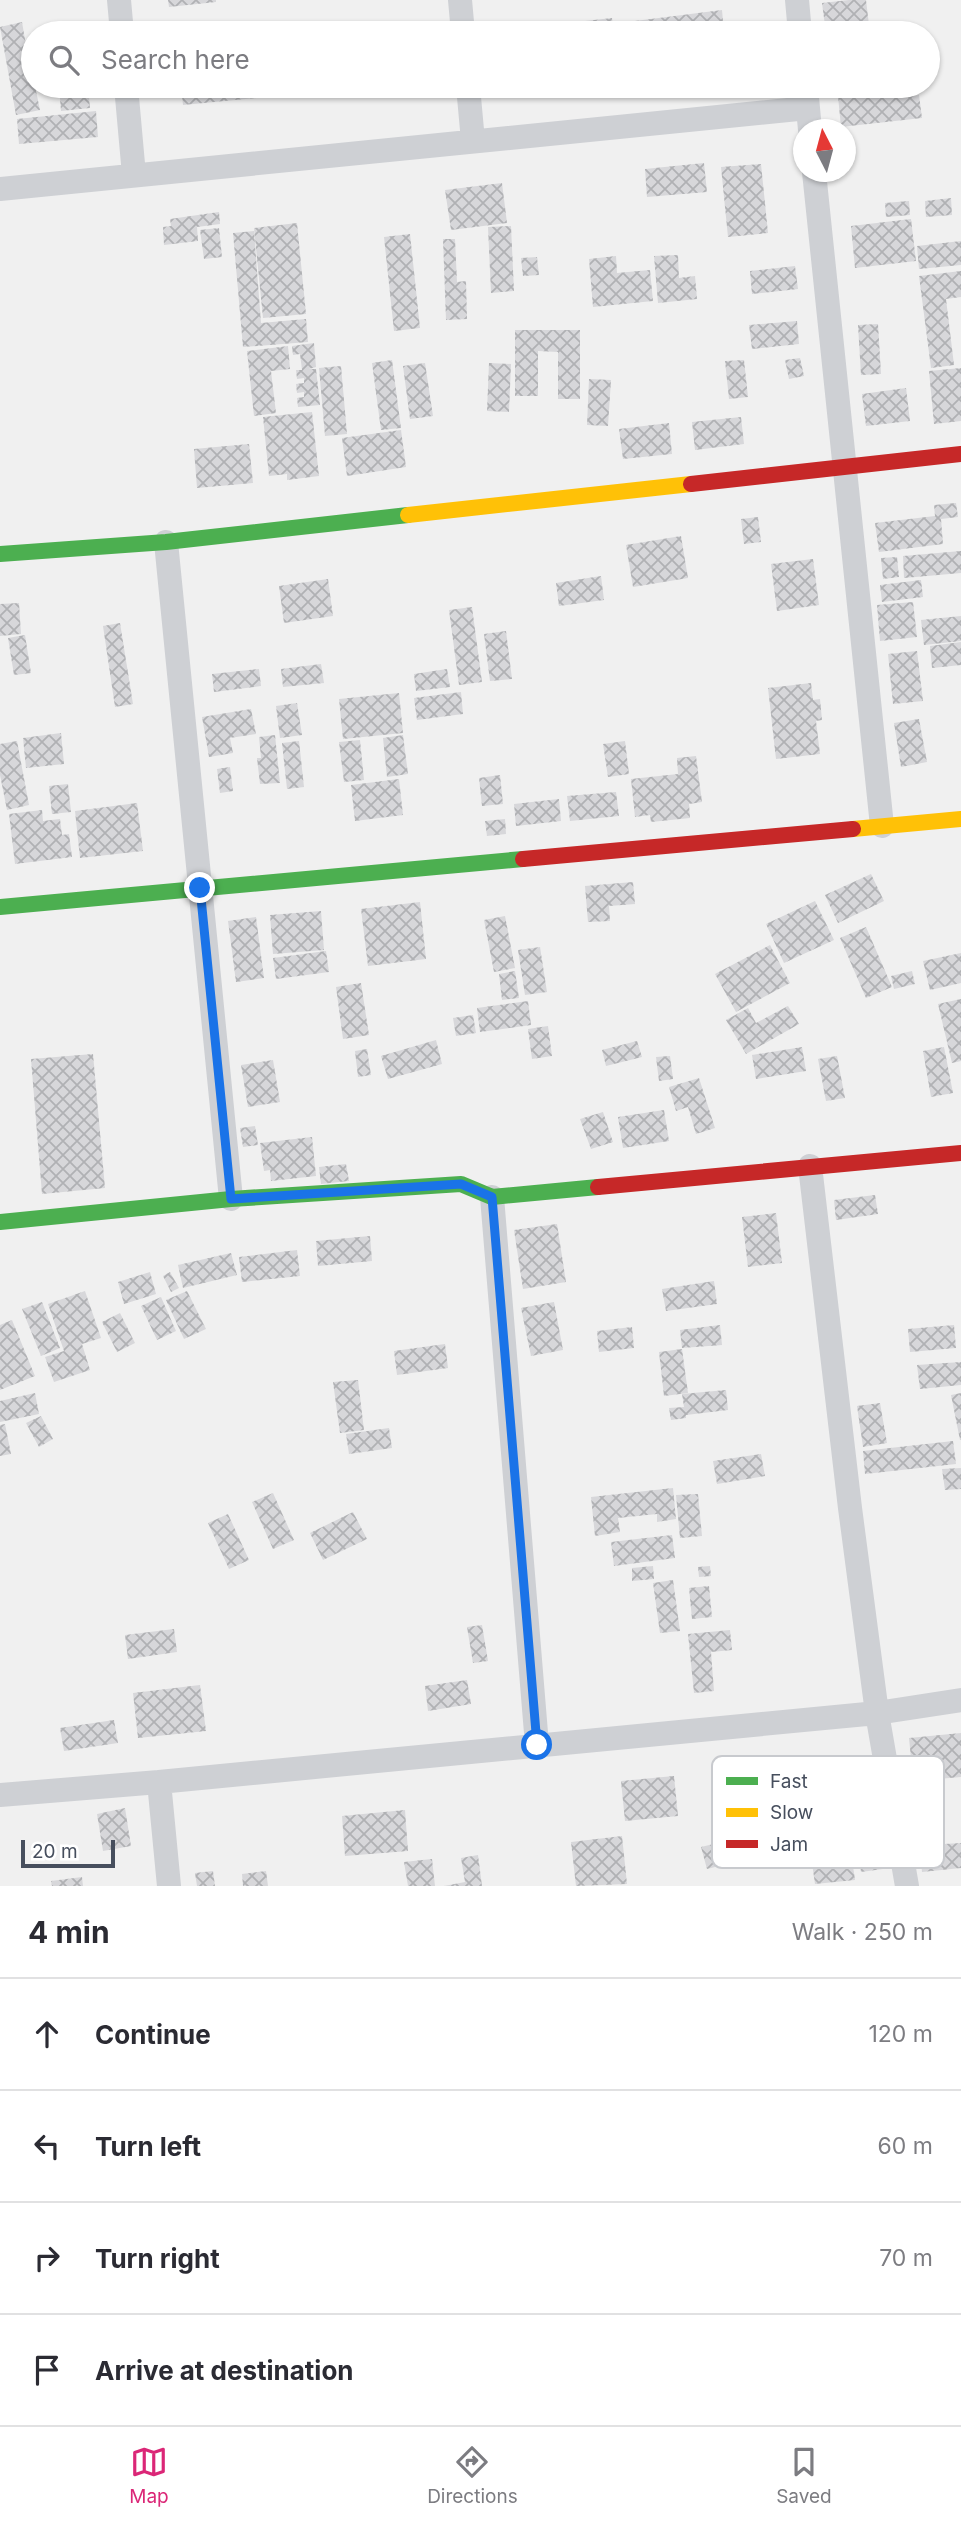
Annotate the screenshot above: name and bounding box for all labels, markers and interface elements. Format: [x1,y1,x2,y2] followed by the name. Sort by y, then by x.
[21,21,940,98] search box
[45,41,83,79] icon: search
[101,44,250,75] text: Search here
[793,119,856,182] north arrow
[184,872,215,903] route end
[521,1729,552,1760] route start
[712,1756,944,1868] legend
[770,1770,808,1793] text: Fast
[770,1801,813,1824] text: Slow
[770,1833,808,1856] text: Jam
[21,1837,116,1869] scale bar
[32,1840,78,1863] text: 20 m
[28,1914,110,1950] text: 4 min
[792,1918,933,1946] text: Walk · 250 m
[28,2015,66,2053] icon: ahead
[95,2019,211,2050] text: Continue
[868,2020,933,2048] text: 120 m
[28,2127,66,2165] icon: left
[95,2131,201,2162] text: Turn left
[878,2132,933,2160] text: 60 m
[28,2239,66,2277] icon: right
[95,2243,220,2274] text: Turn right
[879,2244,933,2272] text: 70 m
[28,2351,66,2389] icon: arrive
[95,2355,354,2386] text: Arrive at destination
[129,2443,169,2508] tab: Map
[427,2443,518,2508] tab: Directions
[776,2443,832,2508] tab: Saved

